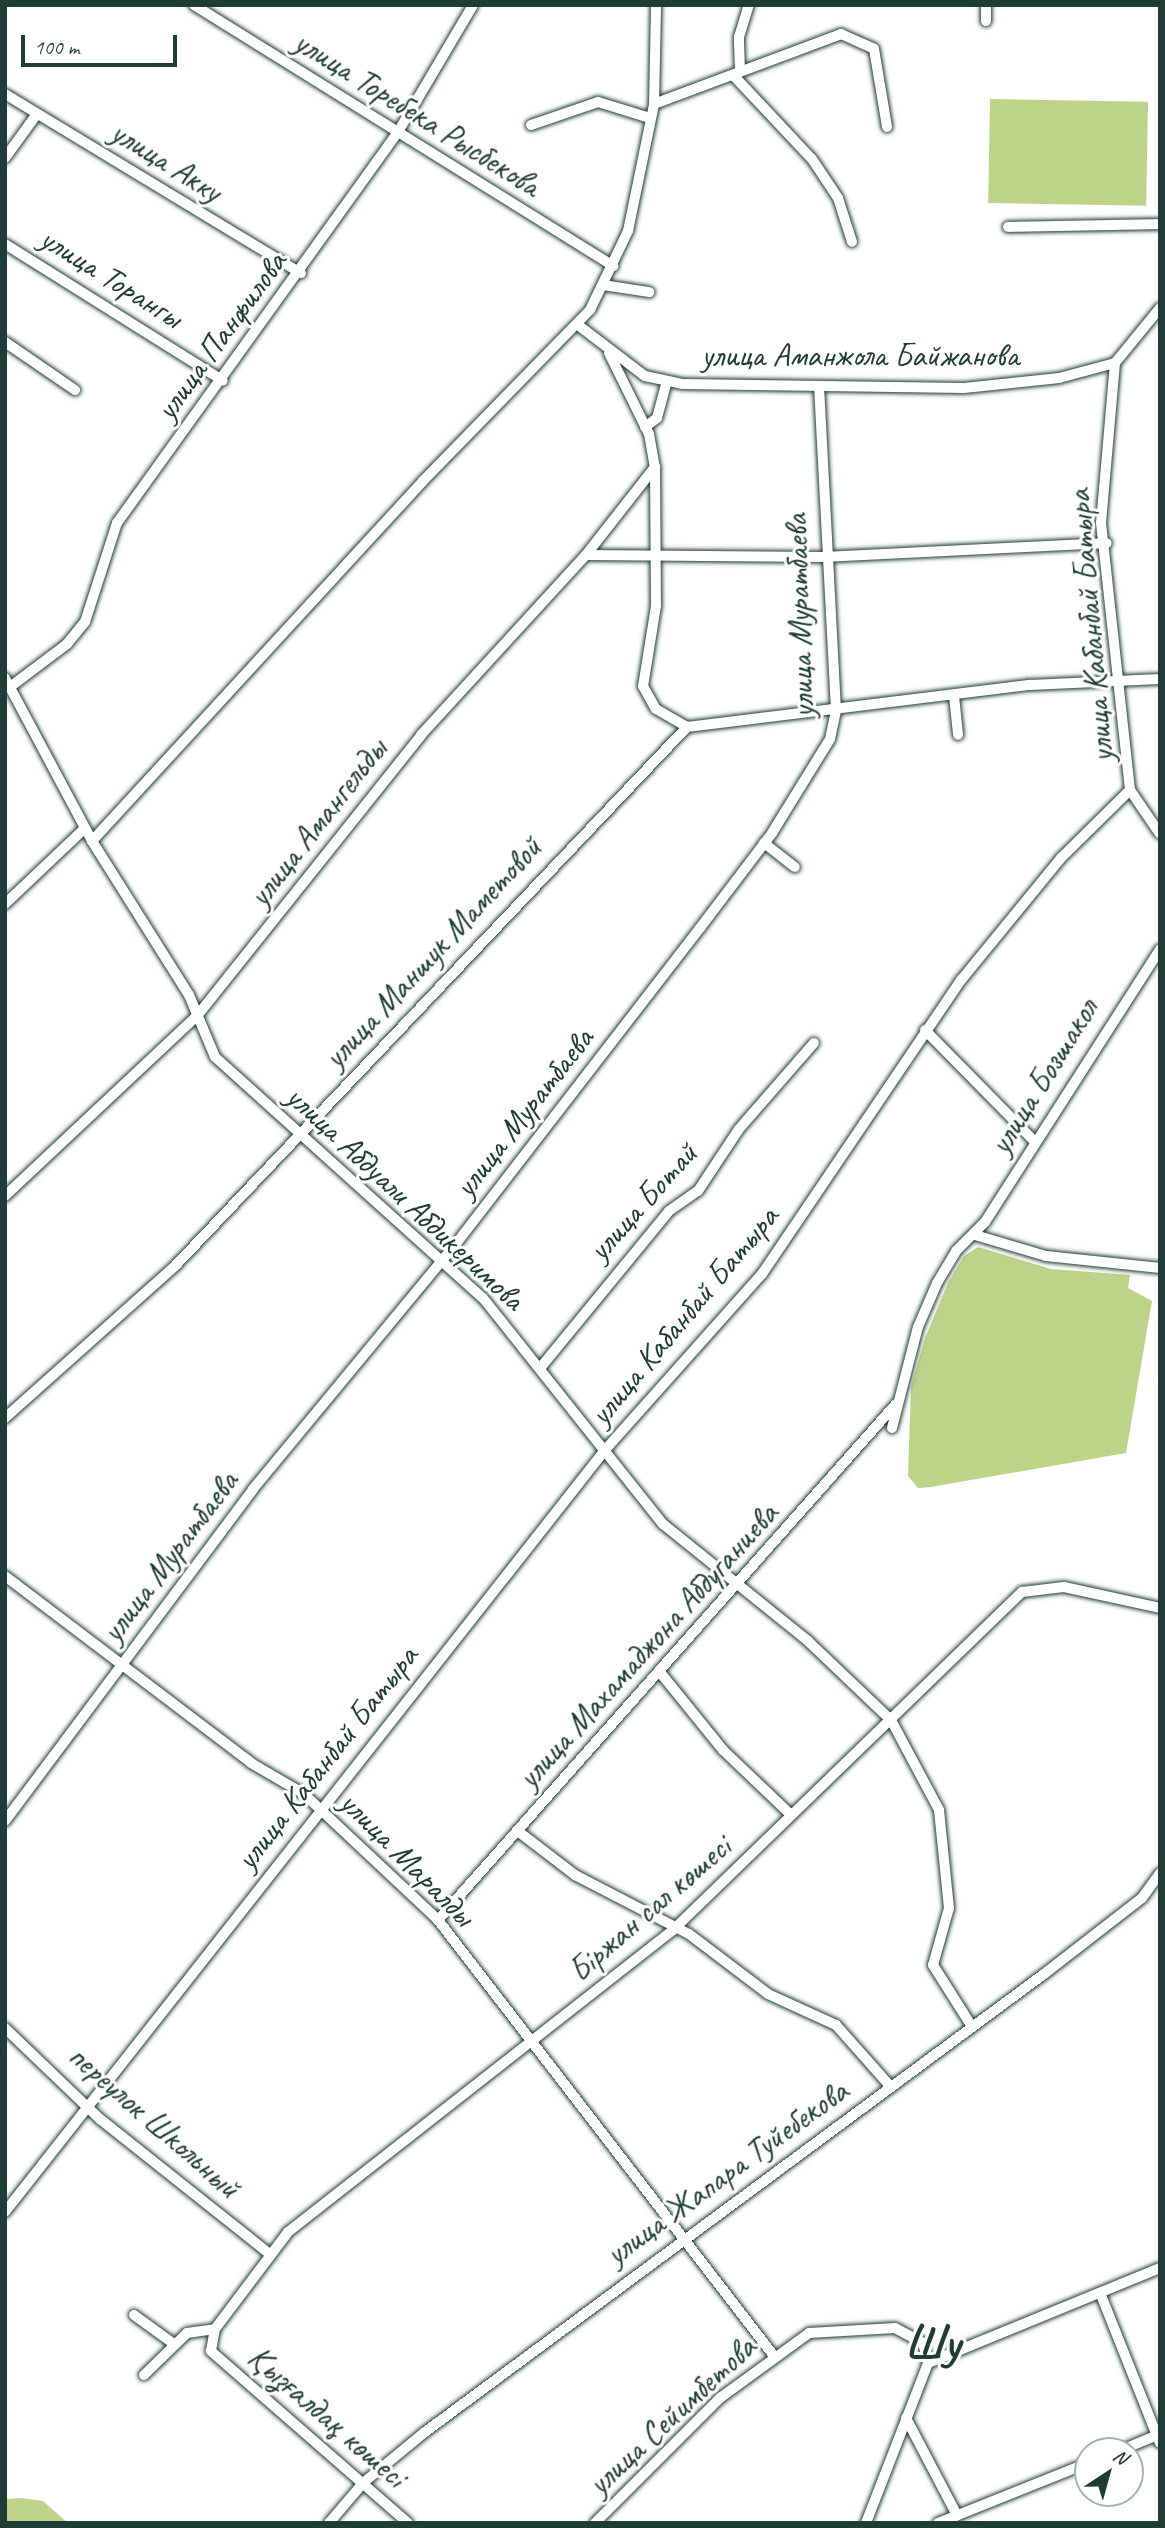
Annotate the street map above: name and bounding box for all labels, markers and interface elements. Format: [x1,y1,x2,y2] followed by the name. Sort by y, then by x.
[24,21,180,65] scale bar
[287,23,547,205] street label: улица Торебека Рысбекова
[34,34,79,60] text: 100 m
[103,113,229,211] street label: улица Акку
[33,219,189,337] street label: улица Торангы
[147,244,295,428] street label: улица Панфилова
[702,336,1018,376] street label: улица Аманжола Байжанова
[1059,487,1123,765] street label: улица Кабанбай Батыра
[777,511,823,721] street label: улица Муратбаева
[241,732,395,914] street label: улица Амангельды
[314,828,552,1078] street label: улица Маншук Маметовой
[981,993,1107,1161] street label: улица Бозшакол
[444,1019,604,1207] street label: улица Муратбаева
[277,1077,533,1319] street label: улица Абдуали Абдикеримова
[580,1135,706,1269] street label: улица Ботай
[581,1198,787,1434] street label: улица Кабанбай Батыра
[92,1462,248,1652] street label: улица Муратбаева
[509,1495,787,1797] street label: улица Махамаджона Абдуганиева
[227,1638,427,1878] street label: улица Кабанбай Батыра
[332,1784,482,1934] street label: улица Маралды
[560,1827,740,1991] street label: Біржан сал көшесі
[60,2037,248,2207] street label: переулок Школьный
[598,2072,856,2274] street label: улица Жапара Туйебекова
[904,2315,960,2371] district label: Шу
[580,2328,764,2504] street label: улица Сейимбетова
[240,2338,414,2496] street label: Қызғалдақ көшесі
[1074,2437,1144,2507] north arrow
[1108,2443,1132,2470] text: N

